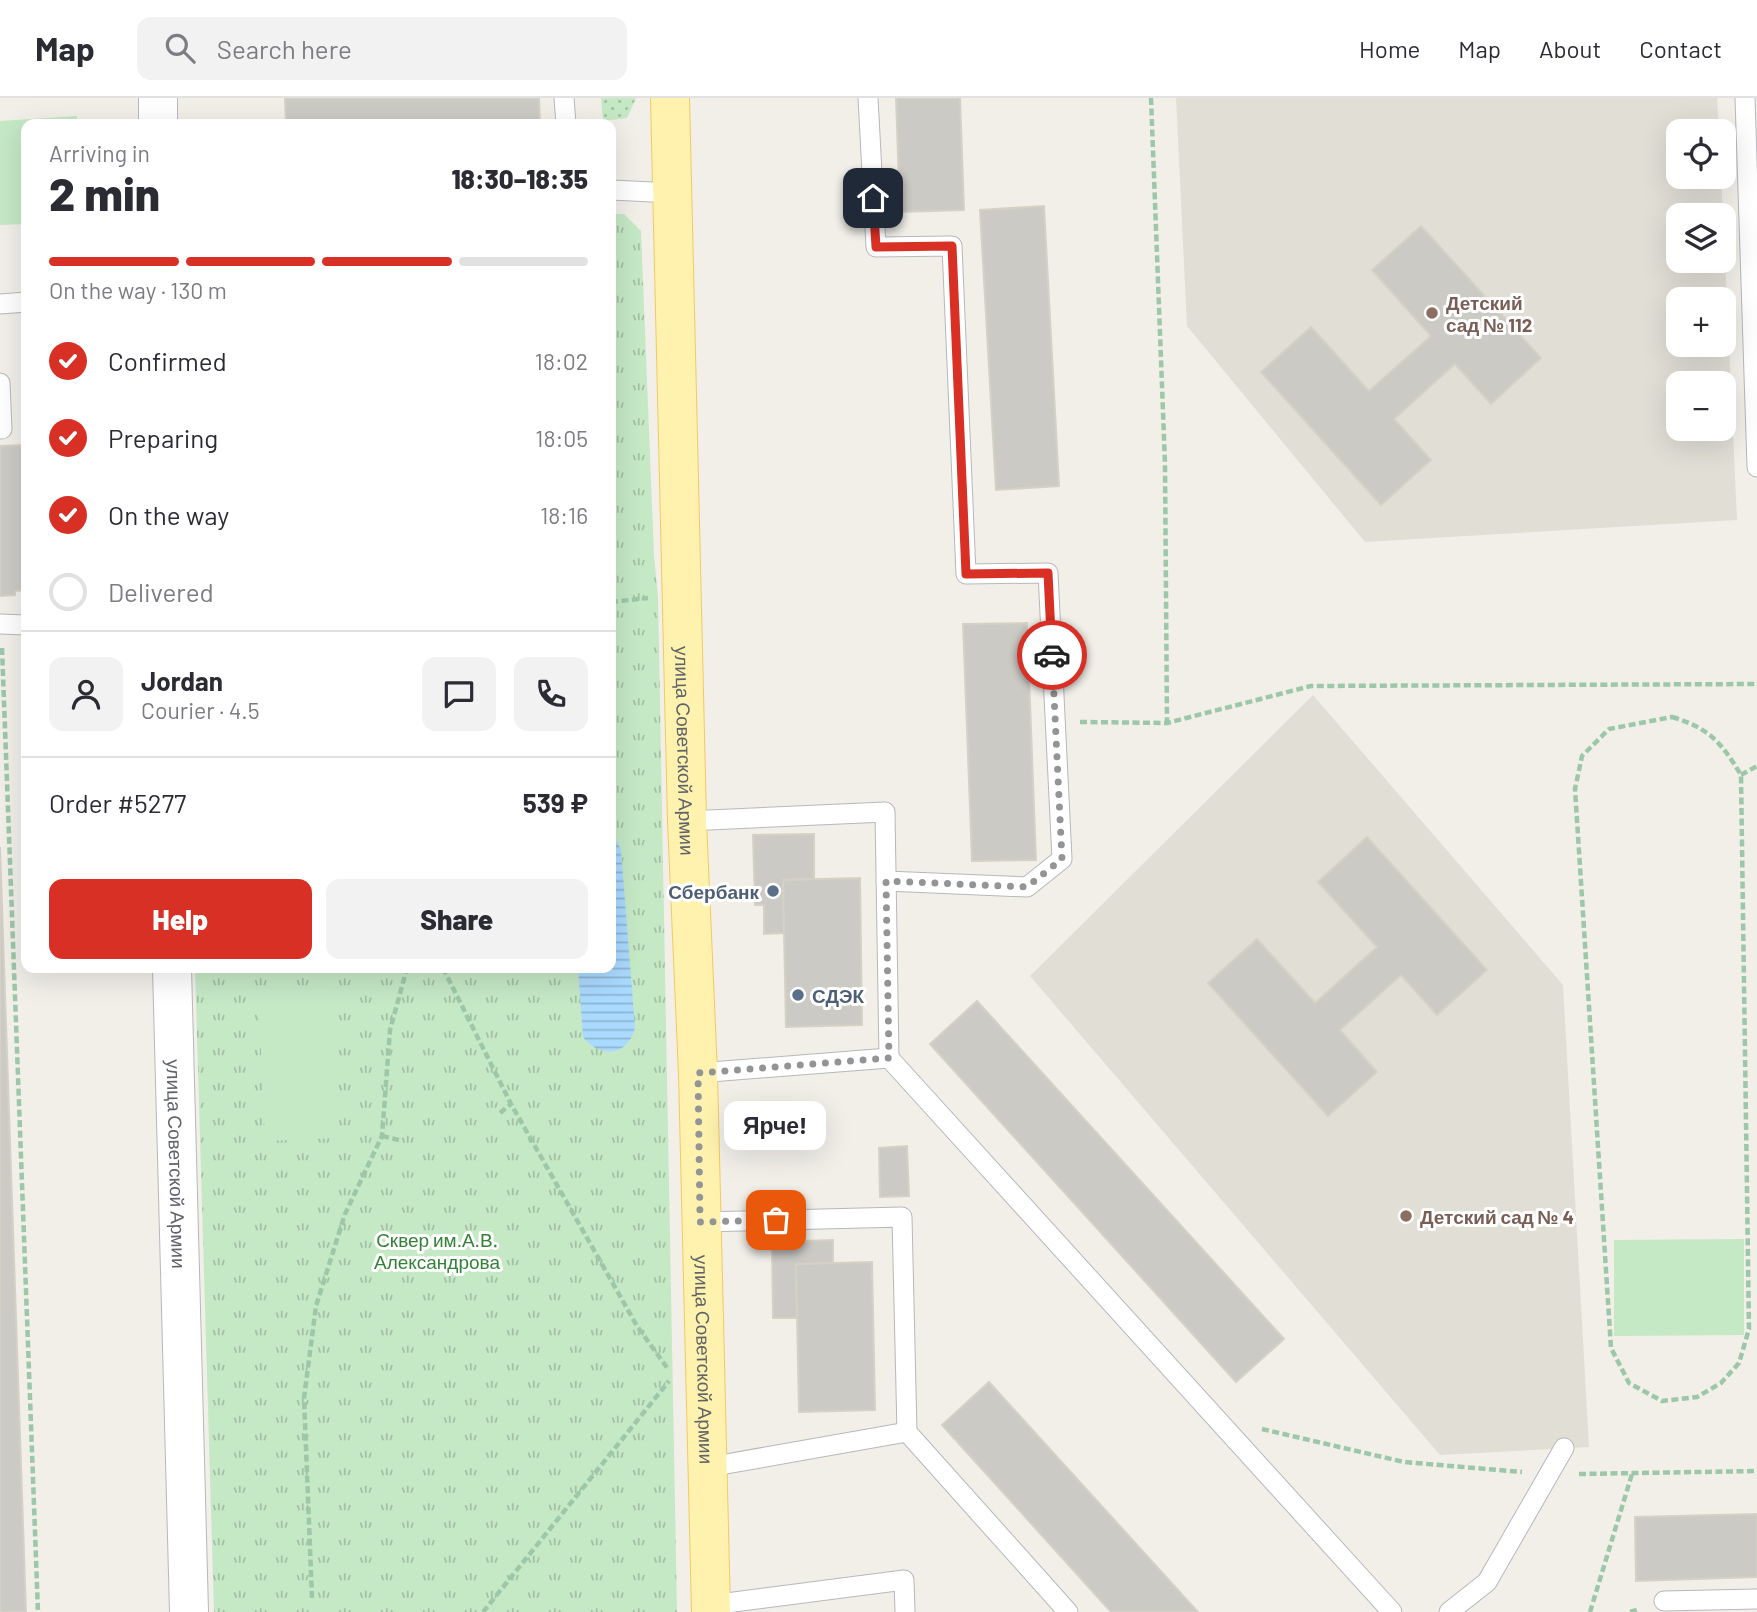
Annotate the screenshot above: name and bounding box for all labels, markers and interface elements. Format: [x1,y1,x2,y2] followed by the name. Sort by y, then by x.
[137,17,627,80] search box
[35,28,95,68] text: Map
[161,29,199,67] icon: search
[217,33,352,64] text: Search here
[1359,34,1420,63] text: Home
[1458,34,1501,63] text: Map
[1539,34,1601,63] text: About
[1639,34,1722,63] text: Contact
[1666,119,1736,441] map controls
[1666,119,1736,189] button: locate
[49,139,150,167] text: Arriving in
[451,163,588,194] text: 18:30–18:35
[49,165,160,220] text: 2 min
[843,168,903,228] pin
[854,179,892,217] icon: home
[1666,203,1736,273] button: layers
[49,276,227,304] text: On the way · 130 m
[1666,287,1736,357] button: +
[1446,291,1532,336] place label: Детский сад № 112
[1424,305,1440,321] marker: Детский сад № 112
[49,342,87,380] icon: check
[108,345,227,376] text: Confirmed
[535,347,588,375] text: 18:02
[1666,371,1736,441] button: −
[49,419,87,457] icon: check
[108,422,218,453] text: Preparing
[535,424,588,452] text: 18:05
[49,496,87,534] icon: check
[108,499,229,530] text: On the way
[540,501,588,529] text: 18:16
[108,576,214,607] text: Delivered
[1017,620,1087,690] courier
[1033,636,1071,674] icon: car
[671,646,700,856] street label: улица Советской Армии
[49,657,123,731] button: person
[422,657,496,731] button: chat
[514,657,588,731] button: phone
[141,665,223,696] text: Jordan
[141,696,260,724] text: Courier · 4.5
[49,787,186,818] text: Order #5277
[523,787,588,818] text: 539 ₽
[49,879,312,959] button: Help
[326,879,588,959] button: Share
[668,880,759,903] place label: Сбербанк
[765,883,781,899] marker: Сбербанк
[812,984,865,1007] place label: СДЭК
[790,987,806,1003] marker: СДЭК
[163,1059,191,1269] street label: улица Советской Армии
[725,1101,827,1150] callout: Ярче!
[743,1111,807,1139] text: Ярче!
[746,1190,806,1250] pin
[757,1201,795,1239] icon: bag
[1420,1205,1574,1228] place label: Детский сад № 4
[1398,1208,1414,1224] marker: Детский сад № 4
[374,1228,500,1273] park label: Сквер им.А.В. Александрова
[691,1255,719,1464] street label: улица Советской Армии

